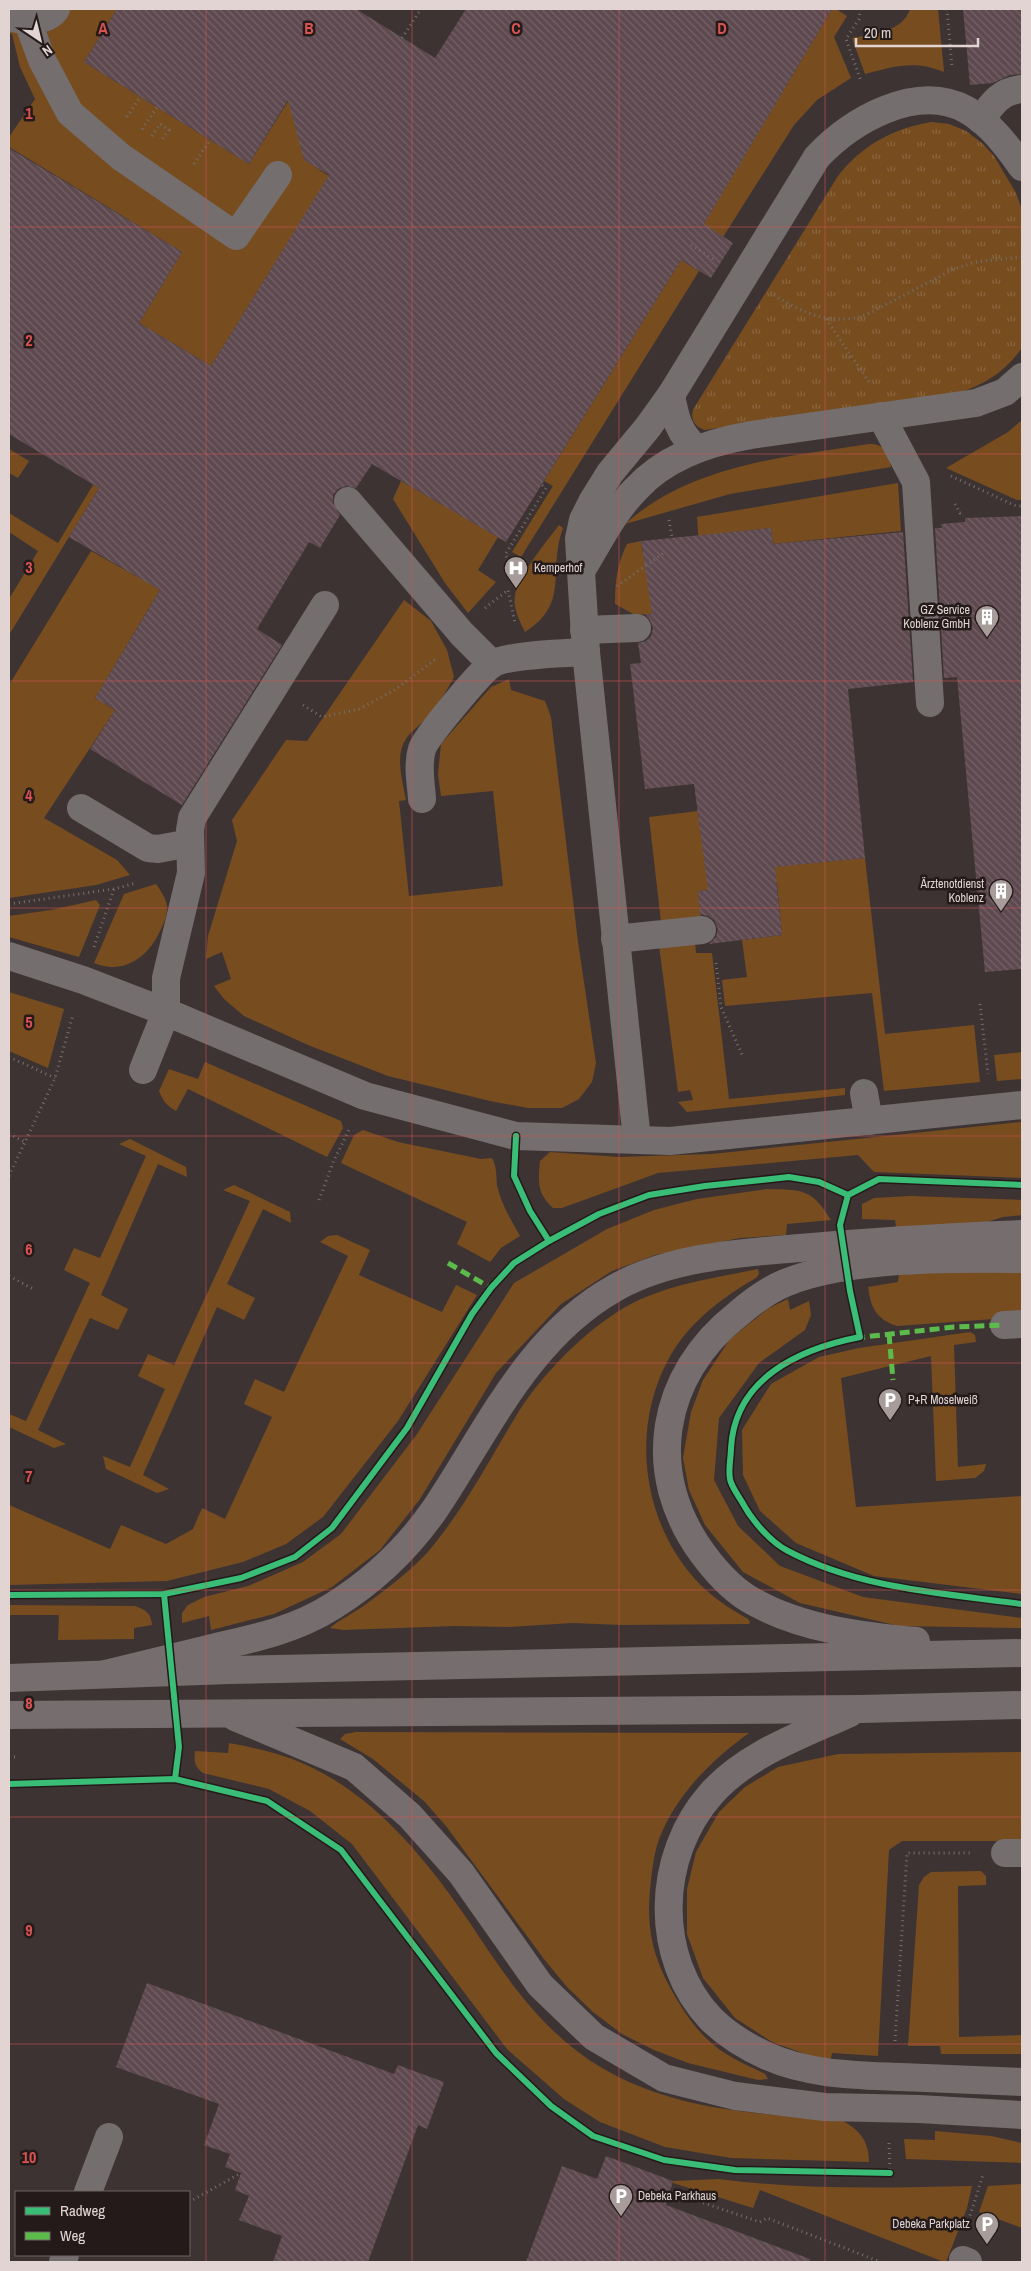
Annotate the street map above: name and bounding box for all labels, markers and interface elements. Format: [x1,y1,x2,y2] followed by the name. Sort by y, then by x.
[15,15,65,65] north arrow
[856,15,978,47] scale bar
[98,17,108,39] text: A
[304,17,314,39] text: B
[511,17,521,39] text: C
[717,17,727,39] text: D
[864,22,891,43] text: 20 m
[39,41,56,60] text: N
[25,102,33,124] text: 1
[25,329,33,351] text: 2
[503,555,529,589] hospital icon: Kemperhof
[25,556,33,578] text: 3
[534,560,582,576] place label: Kemperhof
[903,602,970,632] place label: GZ Service Koblenz GmbH
[974,604,1000,638] building icon: GZ Service Koblenz GmbH
[25,784,33,806] text: 4
[920,876,984,906] place label: Ärztenotdienst Koblenz
[988,878,1014,912] building icon: Ärztenotdienst Koblenz
[25,1011,33,1033] text: 5
[25,1238,33,1260] text: 6
[877,1387,903,1421] parking icon: P+R Moselweiß
[908,1392,978,1408] place label: P+R Moselweiß
[25,1465,33,1487] text: 7
[25,1692,33,1714] text: 8
[25,1919,33,1941] text: 9
[22,2146,36,2168] text: 10
[608,2183,634,2217] parking icon: Debeka Parkhaus
[638,2188,716,2204] place label: Debeka Parkhaus
[15,2191,190,2256] legend
[60,2200,105,2221] text: Radweg
[974,2211,1000,2245] parking icon: Debeka Parkplatz
[892,2216,970,2232] place label: Debeka Parkplatz
[60,2225,85,2246] text: Weg

